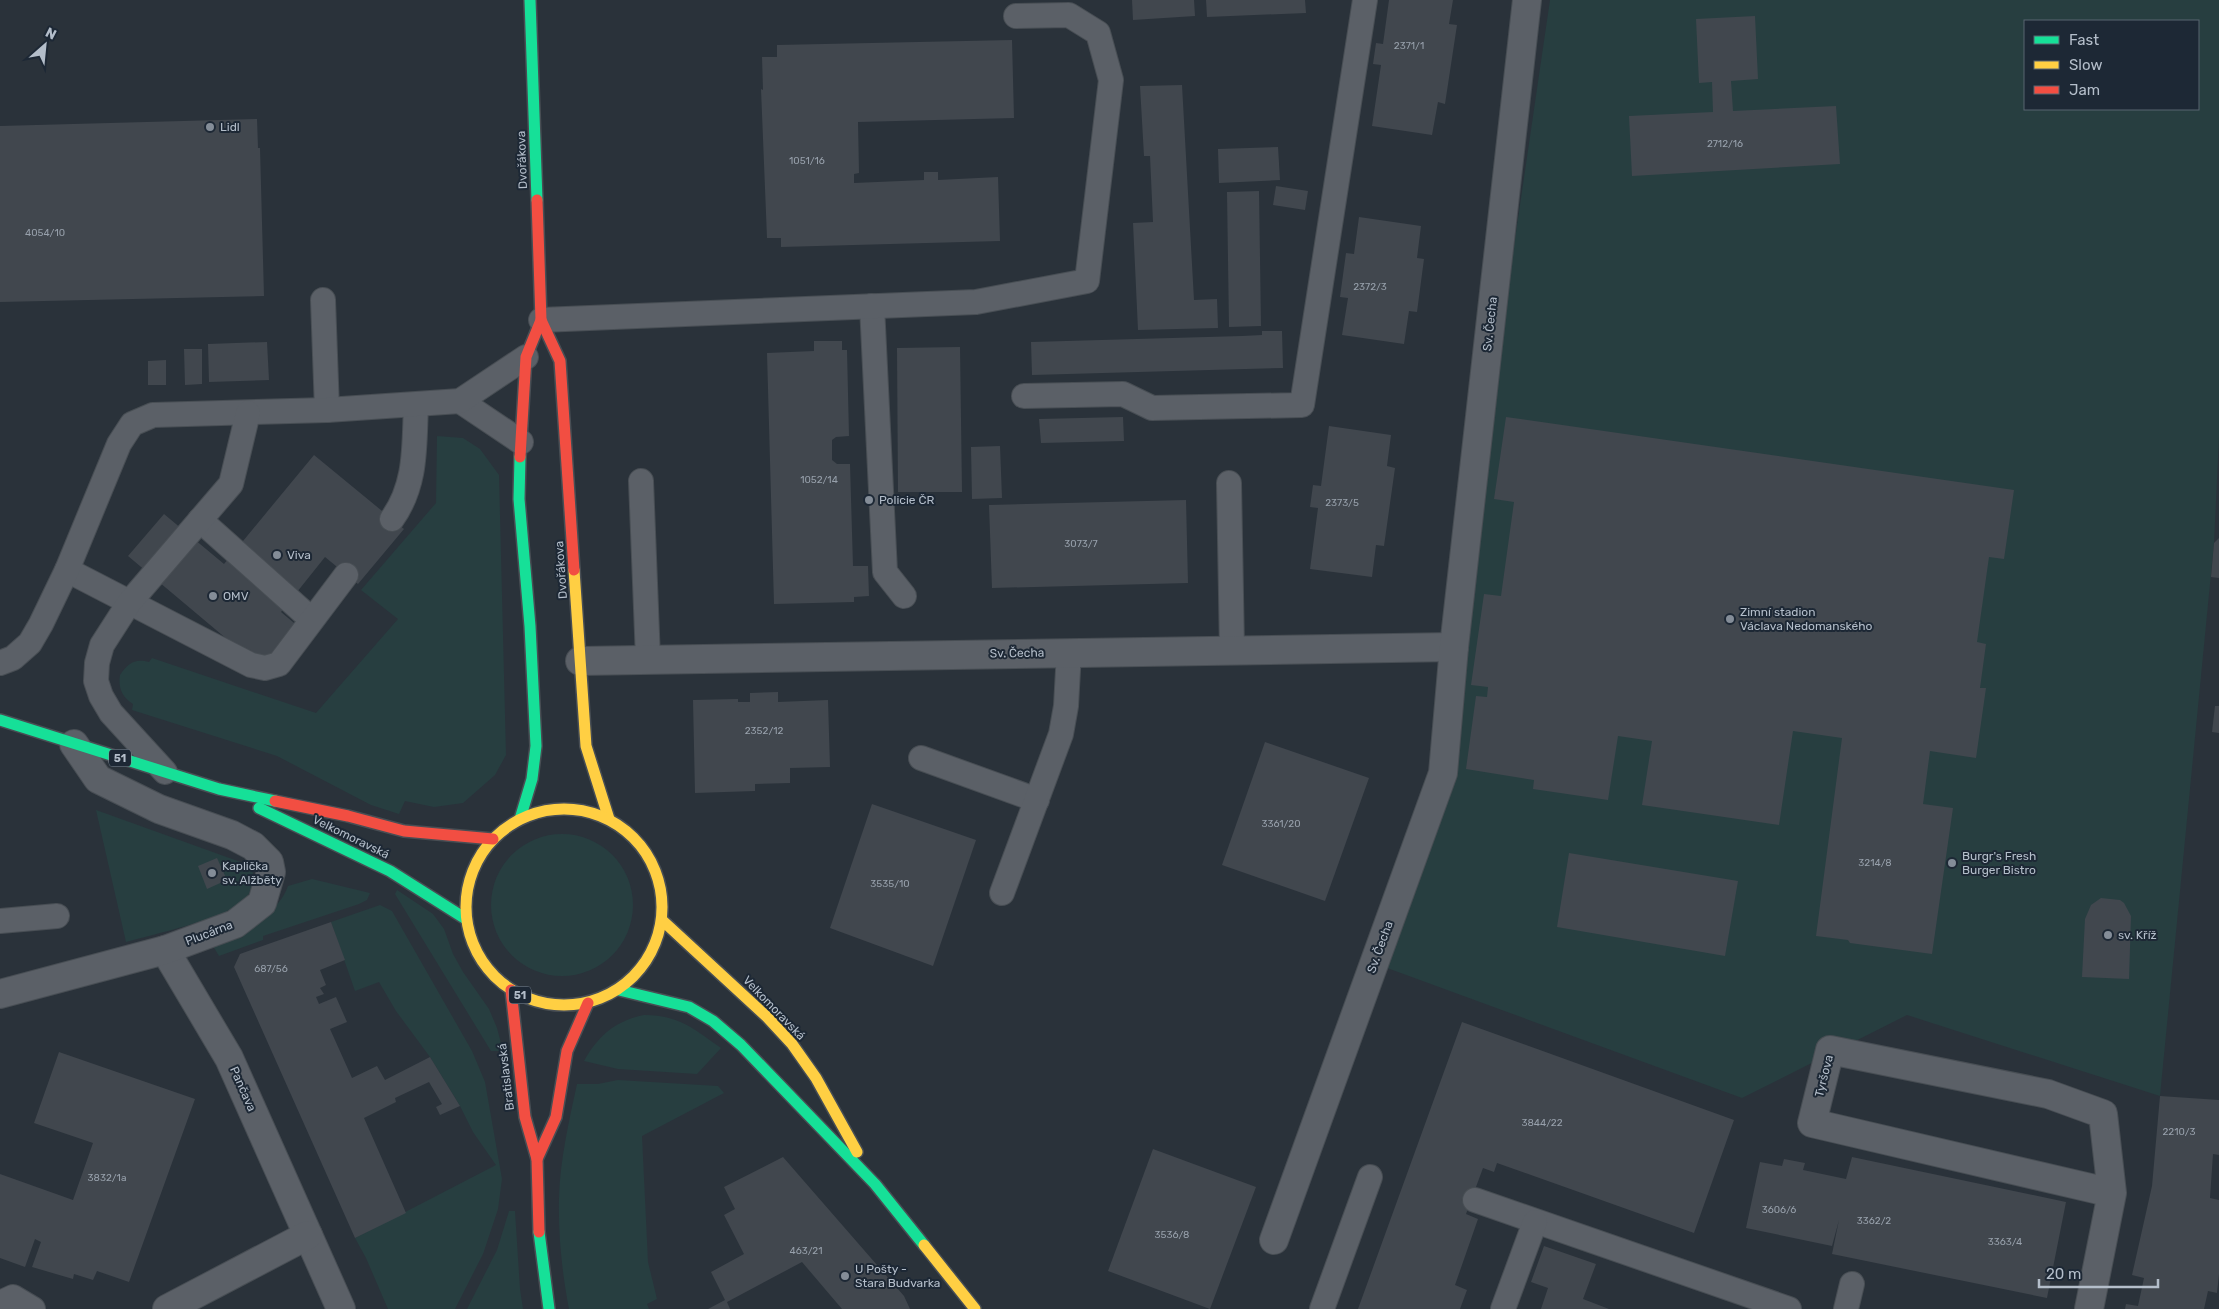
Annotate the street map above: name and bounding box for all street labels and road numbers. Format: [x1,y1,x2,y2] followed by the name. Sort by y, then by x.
[514,131,530,189] street label: Dvořákova
[1480,296,1500,352] street label: Sv. Čecha
[552,540,570,600] street label: Dvořákova
[990,646,1044,660] street label: Sv. Čecha
[109,750,131,766] road number: 51
[310,812,392,862] street label: Velkomoravská
[183,918,235,948] street label: Plucárna
[1364,919,1396,975] street label: Sv. Čecha
[740,973,808,1043] street label: Velkomoravská
[509,986,531,1004] road number: 51
[495,1043,517,1111] street label: Bratislavská
[1812,1053,1836,1099] street label: Tyršova
[227,1064,259,1114] street label: Pančava

